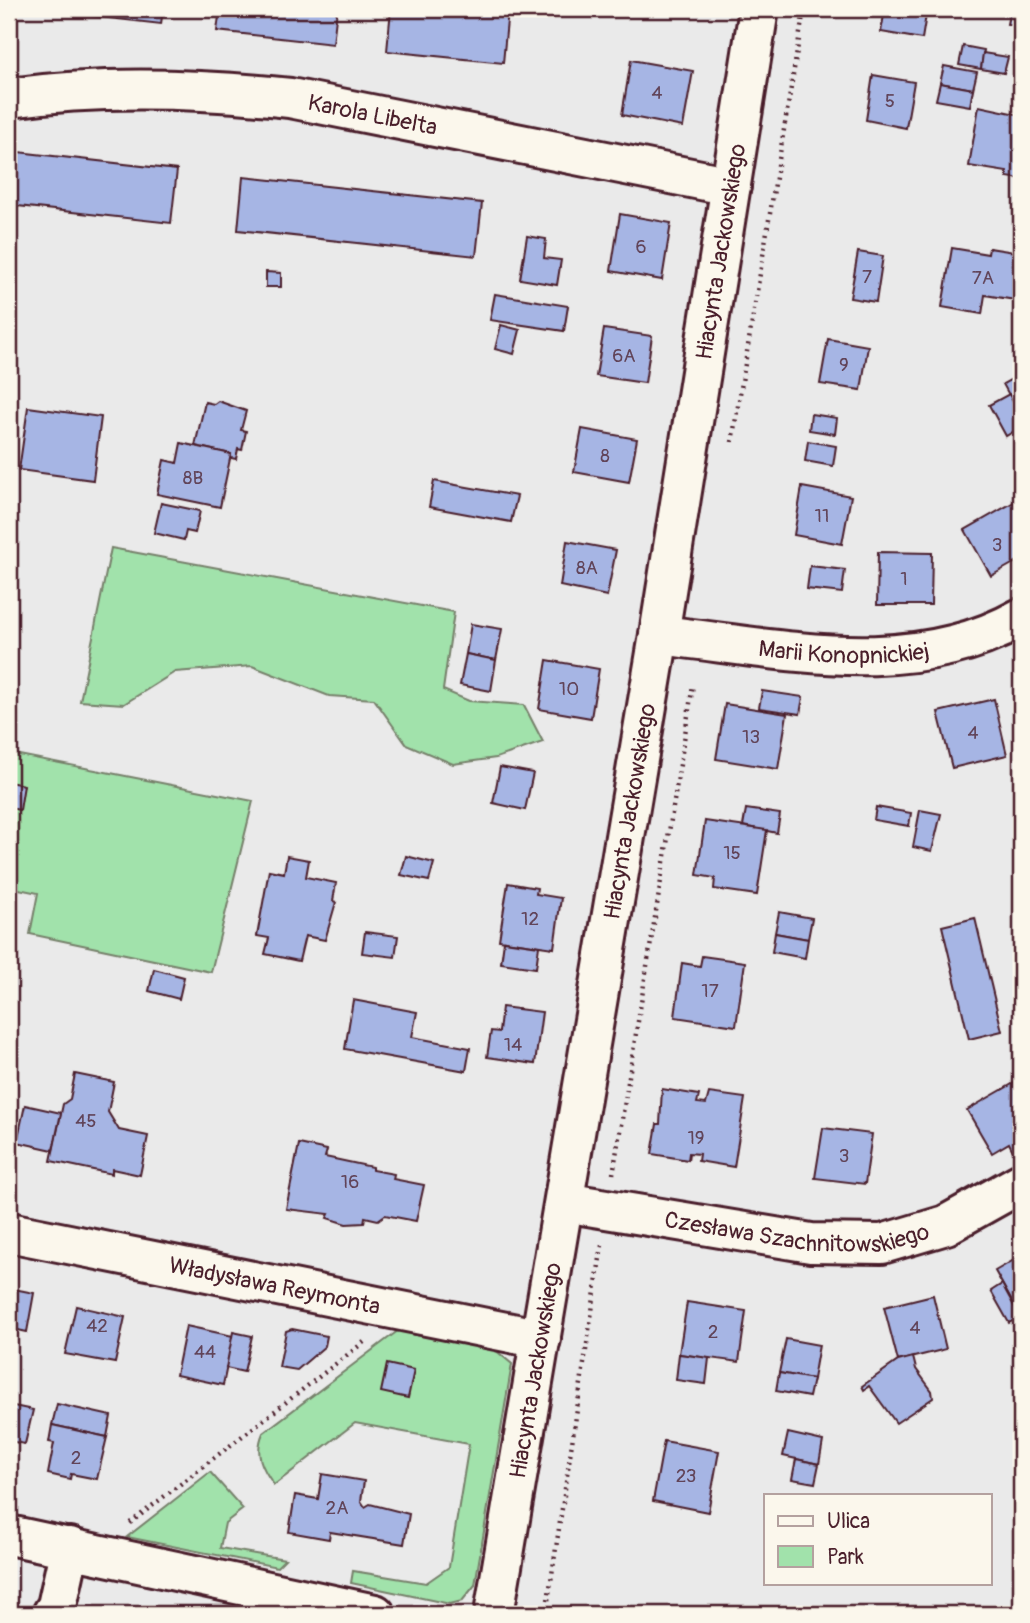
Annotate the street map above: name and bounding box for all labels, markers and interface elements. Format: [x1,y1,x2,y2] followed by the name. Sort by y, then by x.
[651,81,663,105] house number: 4
[306,87,440,142] street label: Karola Libelta
[885,89,895,113] house number: 5
[689,141,752,362] street label: Hiacynta Jackowskiego
[635,235,647,259] house number: 6
[862,265,872,289] house number: 7
[972,266,994,290] house number: 7A
[612,344,636,368] house number: 6A
[839,353,849,377] house number: 9
[600,444,610,468] house number: 8
[183,466,203,490] house number: 8B
[815,504,829,528] house number: 11
[992,533,1002,557] house number: 3
[576,556,598,580] house number: 8A
[900,567,908,591] house number: 1
[757,633,931,670] street label: Marii Konopnickiej
[559,677,579,701] house number: 10
[597,701,662,922] street label: Hiacynta Jackowskiego
[967,721,979,745] house number: 4
[742,725,760,749] house number: 13
[723,841,741,865] house number: 15
[521,907,539,931] house number: 12
[701,979,719,1003] house number: 17
[504,1033,522,1057] house number: 14
[75,1109,97,1133] house number: 45
[687,1126,705,1150] house number: 19
[839,1144,849,1168] house number: 3
[341,1170,359,1194] house number: 16
[663,1204,932,1258] street label: Czesława Szachnitowskiego
[166,1250,383,1321] street label: Władysława Reymonta
[503,1260,568,1481] street label: Hiacynta Jackowskiego
[86,1314,108,1338] house number: 42
[909,1316,921,1340] house number: 4
[708,1320,718,1344] house number: 2
[194,1340,216,1364] house number: 44
[71,1446,81,1470] house number: 2
[676,1464,696,1488] house number: 23
[764,1494,992,1584] legend
[326,1496,348,1520] house number: 2A
[827,1508,870,1535] text: Ulica
[827,1544,864,1571] text: Park

